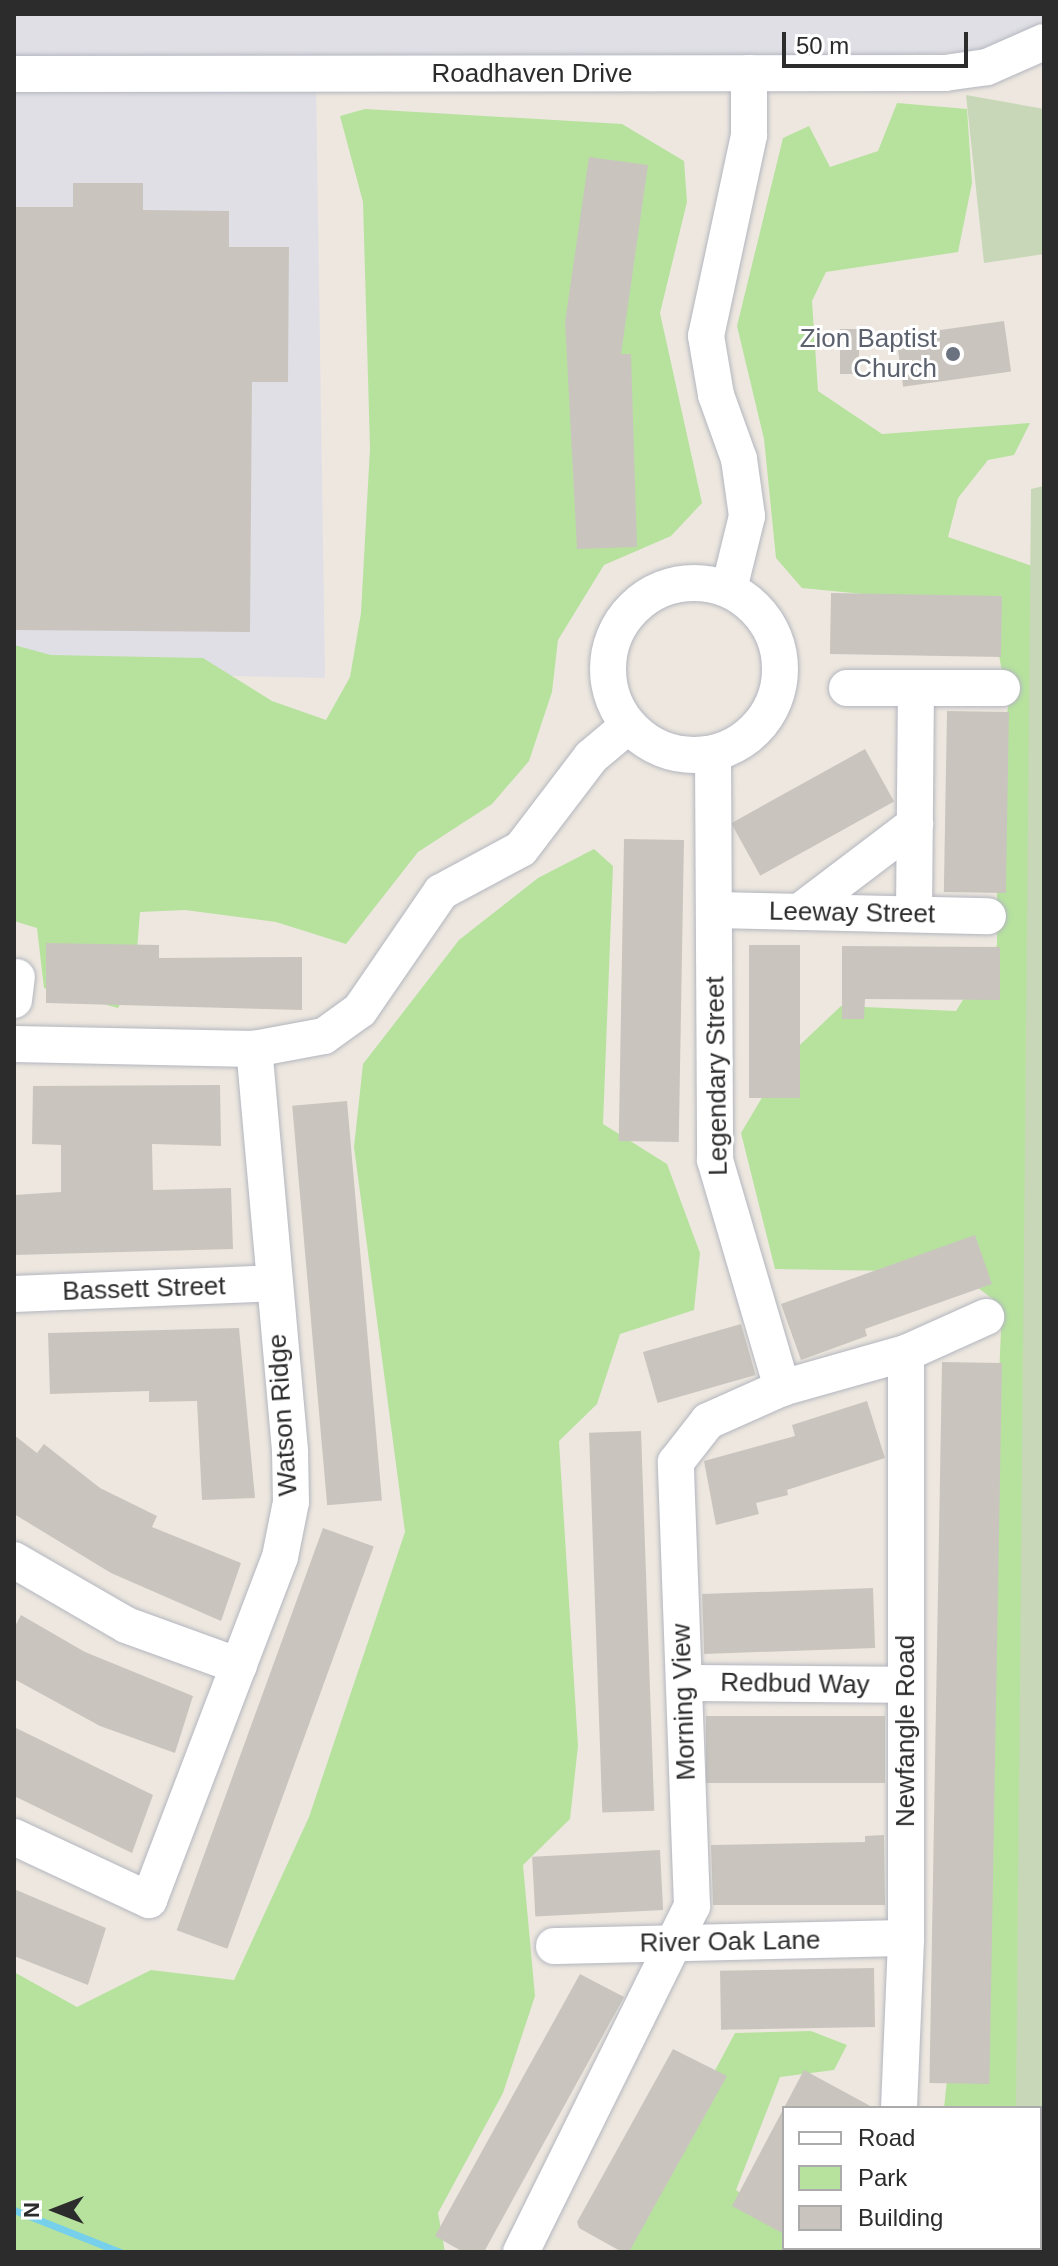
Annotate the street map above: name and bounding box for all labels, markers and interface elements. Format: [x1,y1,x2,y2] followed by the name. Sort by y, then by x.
[786,16,972,66] scale bar
[796,32,849,59] text: 50 m
[432,58,632,90] street label: Roadhaven Drive
[800,323,937,384] place label: Zion Baptist Church
[944,345,962,363] marker: Zion Baptist Church
[769,896,935,930] street label: Leeway Street
[700,976,734,1176] street label: Legendary Street
[62,1271,226,1307] street label: Bassett Street
[262,1333,304,1497] street label: Watson Ridge
[666,1623,702,1781] street label: Morning View
[890,1635,922,1827] street label: Newfangle Road
[720,1667,870,1701] street label: Redbud Way
[639,1925,821,1959] street label: River Oak Lane
[782,2106,1042,2250] legend
[858,2124,915,2151] text: Road
[858,2164,907,2191] text: Park
[16,2170,96,2250] north arrow
[19,2202,44,2218] text: N
[858,2204,943,2231] text: Building

